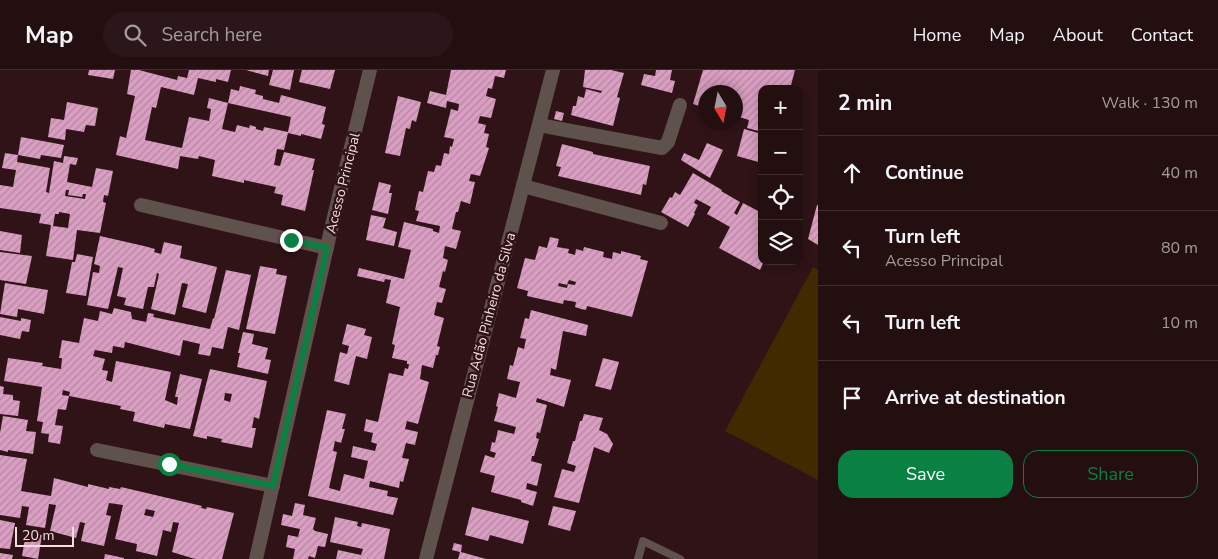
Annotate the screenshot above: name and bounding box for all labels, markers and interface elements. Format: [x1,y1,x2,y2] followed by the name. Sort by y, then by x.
[103,12,453,57] search box
[25,19,73,51] text: Map
[121,21,149,49] icon: search
[161,22,262,48] text: Search here
[913,23,961,47] text: Home
[989,23,1025,47] text: Map
[1053,23,1103,47] text: About
[1131,23,1193,47] text: Contact
[698,85,743,130] north arrow
[758,85,803,265] map controls
[758,85,803,130] button: +
[838,89,892,117] text: 2 min
[1102,92,1198,114] text: Walk · 130 m
[321,130,365,235] street label: Acesso Principal
[758,130,803,175] button: −
[838,159,866,187] icon: ahead
[885,160,964,186] text: Continue
[1161,162,1198,184] text: 40 m
[758,175,803,220] button: locate
[758,220,803,265] button: layers
[885,224,960,250] text: Turn left
[280,229,303,252] route end
[458,230,520,400] street label: Rua Adão Pinheiro da Silva
[838,234,866,262] icon: left
[1161,237,1198,259] text: 80 m
[885,250,1003,272] text: Acesso Principal
[838,309,866,337] icon: left
[885,310,960,336] text: Turn left
[1161,312,1198,334] text: 10 m
[838,384,866,412] icon: arrive
[885,385,1066,411] text: Arrive at destination
[838,450,1013,498] button: Save
[1023,450,1198,498] button: Share
[158,453,181,476] route start
[15,524,74,547] scale bar
[22,526,54,545] text: 20 m

